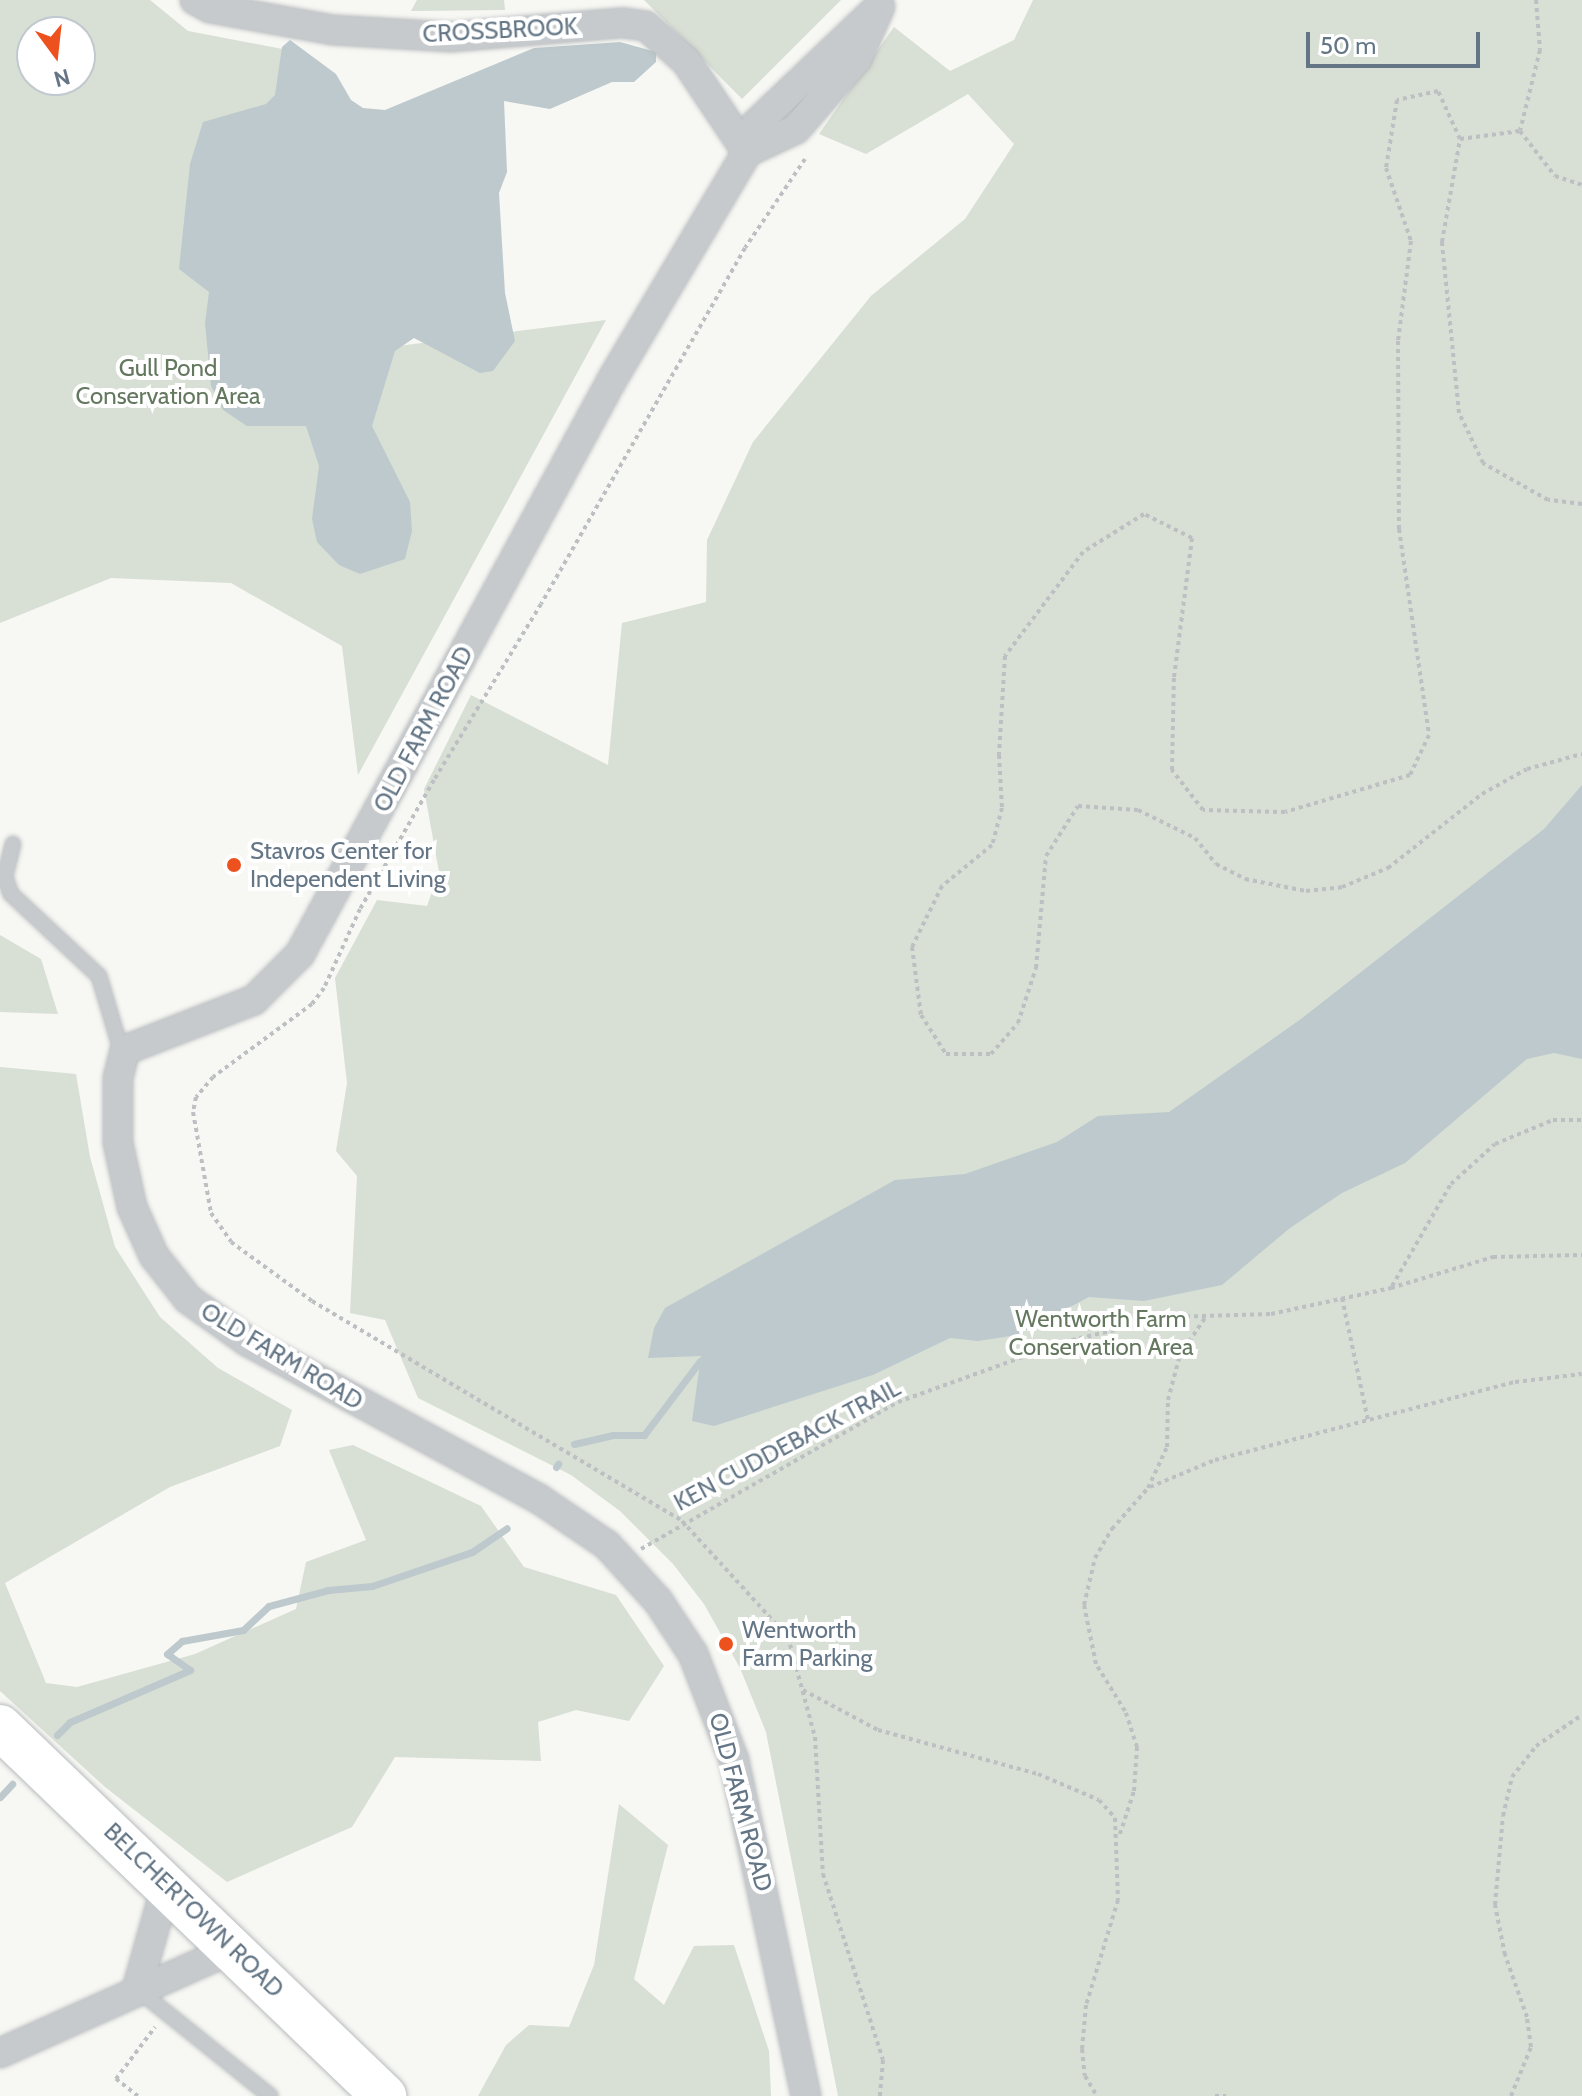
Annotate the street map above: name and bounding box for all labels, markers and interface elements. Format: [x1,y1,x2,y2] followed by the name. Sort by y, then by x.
[422,12,578,48] street label: CROSSBROOK
[16,16,96,96] north arrow
[1310,16,1484,66] scale bar
[1320,31,1376,60] text: 50 m
[51,63,73,93] text: N
[76,354,260,410] park label: Gull Pond Conservation Area
[367,641,479,817] street label: OLD FARM ROAD
[250,837,446,893] place label: Stavros Center for Independent Living
[225,856,243,874] marker: Stavros Center for Independent Living
[196,1296,368,1416] street label: OLD FARM ROAD
[1009,1305,1193,1361] park label: Wentworth Farm Conservation Area
[669,1373,905,1517] street label: KEN CUDDEBACK TRAIL
[742,1616,872,1672] place label: Wentworth Farm Parking
[717,1635,735,1653] marker: Wentworth Farm Parking
[703,1710,779,1894] street label: OLD FARM ROAD
[98,1817,290,2003] street label: BELCHERTOWN ROAD

